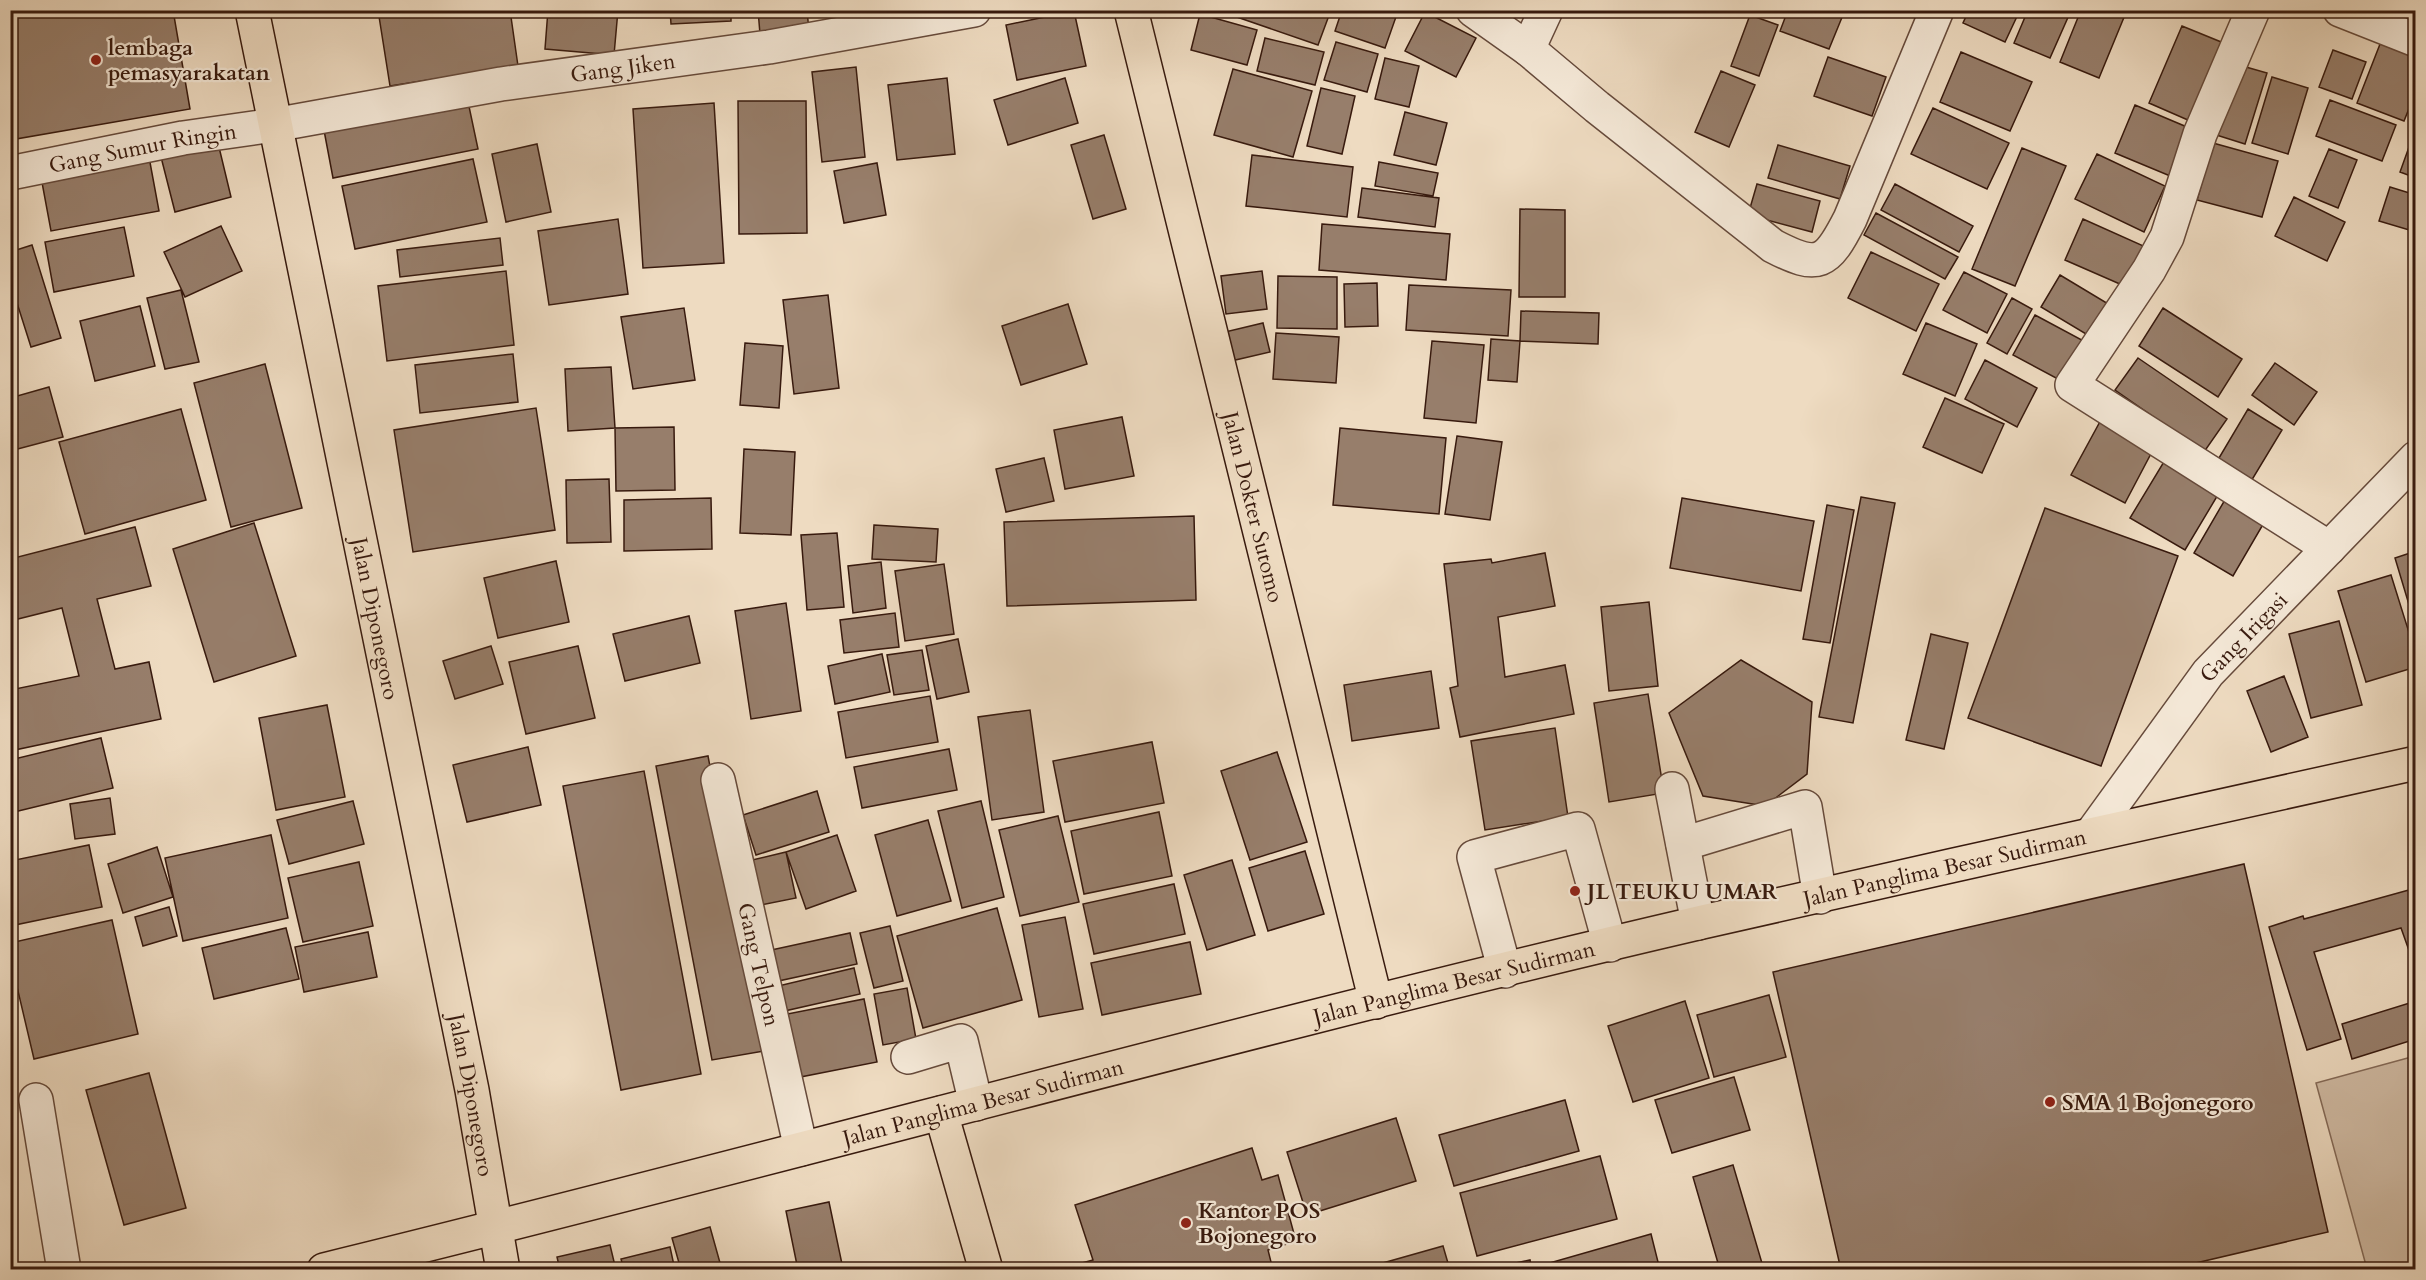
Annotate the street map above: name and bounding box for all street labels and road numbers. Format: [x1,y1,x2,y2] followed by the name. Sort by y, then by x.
[568,46,678,90] street label: Gang Jiken
[46,116,239,181] street label: Gang Sumur Ringin
[1214,406,1291,606] street label: Jalan Dokter Sutomo
[343,532,406,703] street label: Jalan Diponegoro
[2193,586,2294,689] street label: Gang Irigasi
[1797,822,2090,915] street label: Jalan Panglima Besar Sudirman
[730,900,787,1030] street label: Gang Telpon
[1307,934,1598,1033] street label: Jalan Panglima Besar Sudirman
[440,1008,501,1179] street label: Jalan Diponegoro
[836,1052,1127,1154] street label: Jalan Panglima Besar Sudirman

